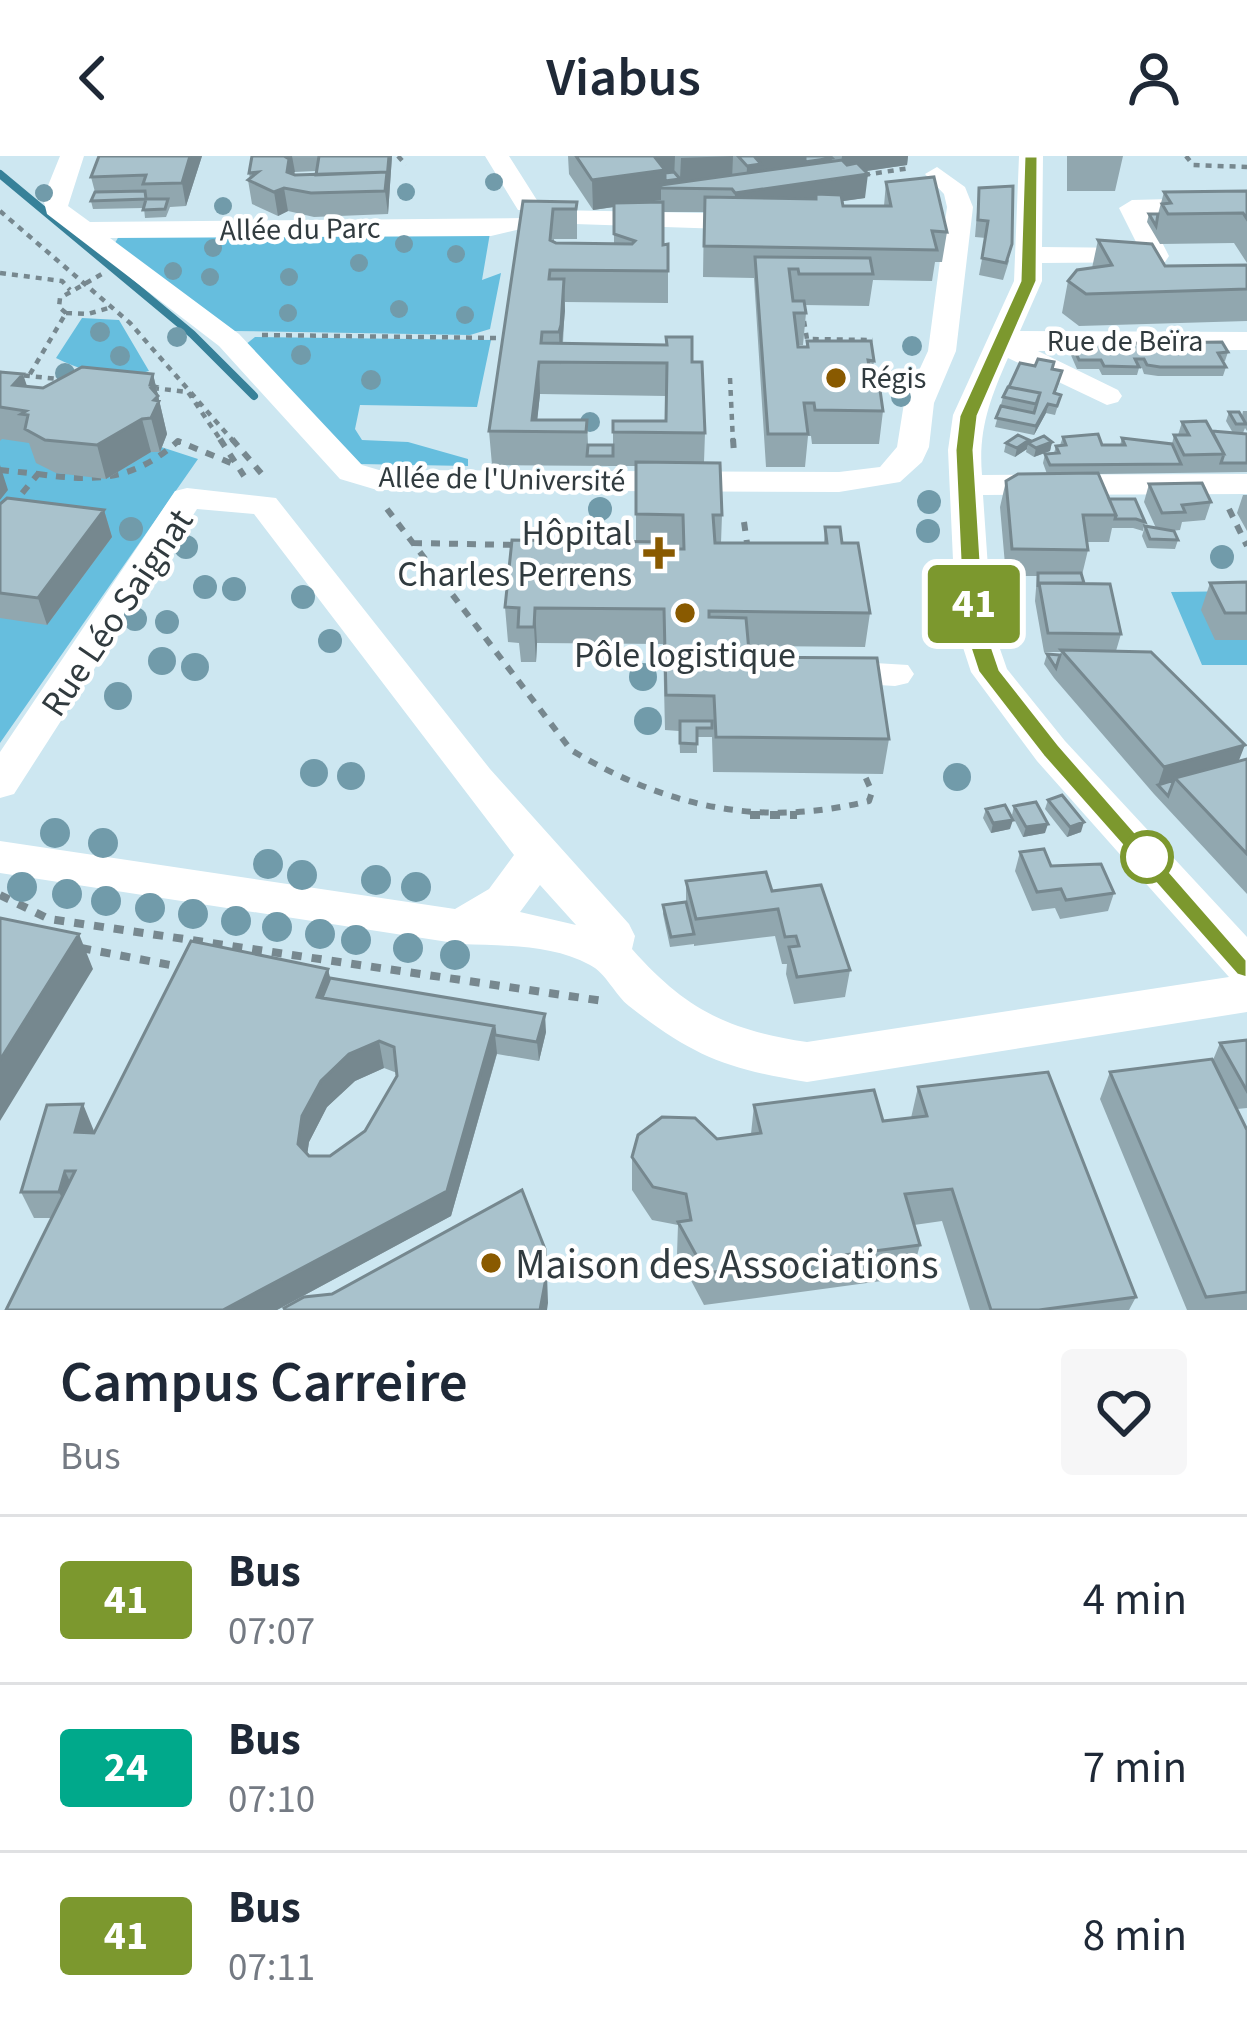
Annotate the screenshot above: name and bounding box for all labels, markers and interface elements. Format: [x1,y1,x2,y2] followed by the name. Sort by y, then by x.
[546,40,701,117] text: Viabus
[60,45,126,111] icon: back
[1121,45,1187,111] icon: person
[219,207,381,252] street label: Allée du Parc
[1047,320,1203,363] street label: Rue de Beïra
[860,357,926,400] place label: Régis
[823,365,849,391] marker: Régis
[378,456,626,503] street label: Allée de l'Université
[29,499,206,727] street label: Rue Léo Saignat
[397,508,632,600] place label: Hôpital Charles Perrens
[643,537,675,569] marker: Hôpital Charles Perrens
[920,565,1028,643] line badge: 41
[952,574,996,634] text: 41
[672,600,698,626] marker: Pôle logistique
[574,630,796,681] place label: Pôle logistique
[1122,832,1172,882] unlabelled marker
[515,1235,939,1295] place label: Maison des Associations
[478,1250,504,1276] marker: Maison des Associations
[60,1343,468,1424] text: Campus Carreire
[1061,1349,1187,1475] button: heart
[60,1429,121,1485] text: Bus
[228,1540,301,1604] text: Bus
[1083,1568,1187,1632] text: 4 min
[104,1570,148,1630] text: 41
[228,1604,315,1660] text: 07:07
[228,1708,301,1772] text: Bus
[1083,1736,1187,1800] text: 7 min
[104,1738,148,1798] text: 24
[228,1772,315,1828] text: 07:10
[228,1876,301,1940] text: Bus
[1083,1904,1187,1968] text: 8 min
[104,1906,148,1966] text: 41
[228,1940,315,1996] text: 07:11

